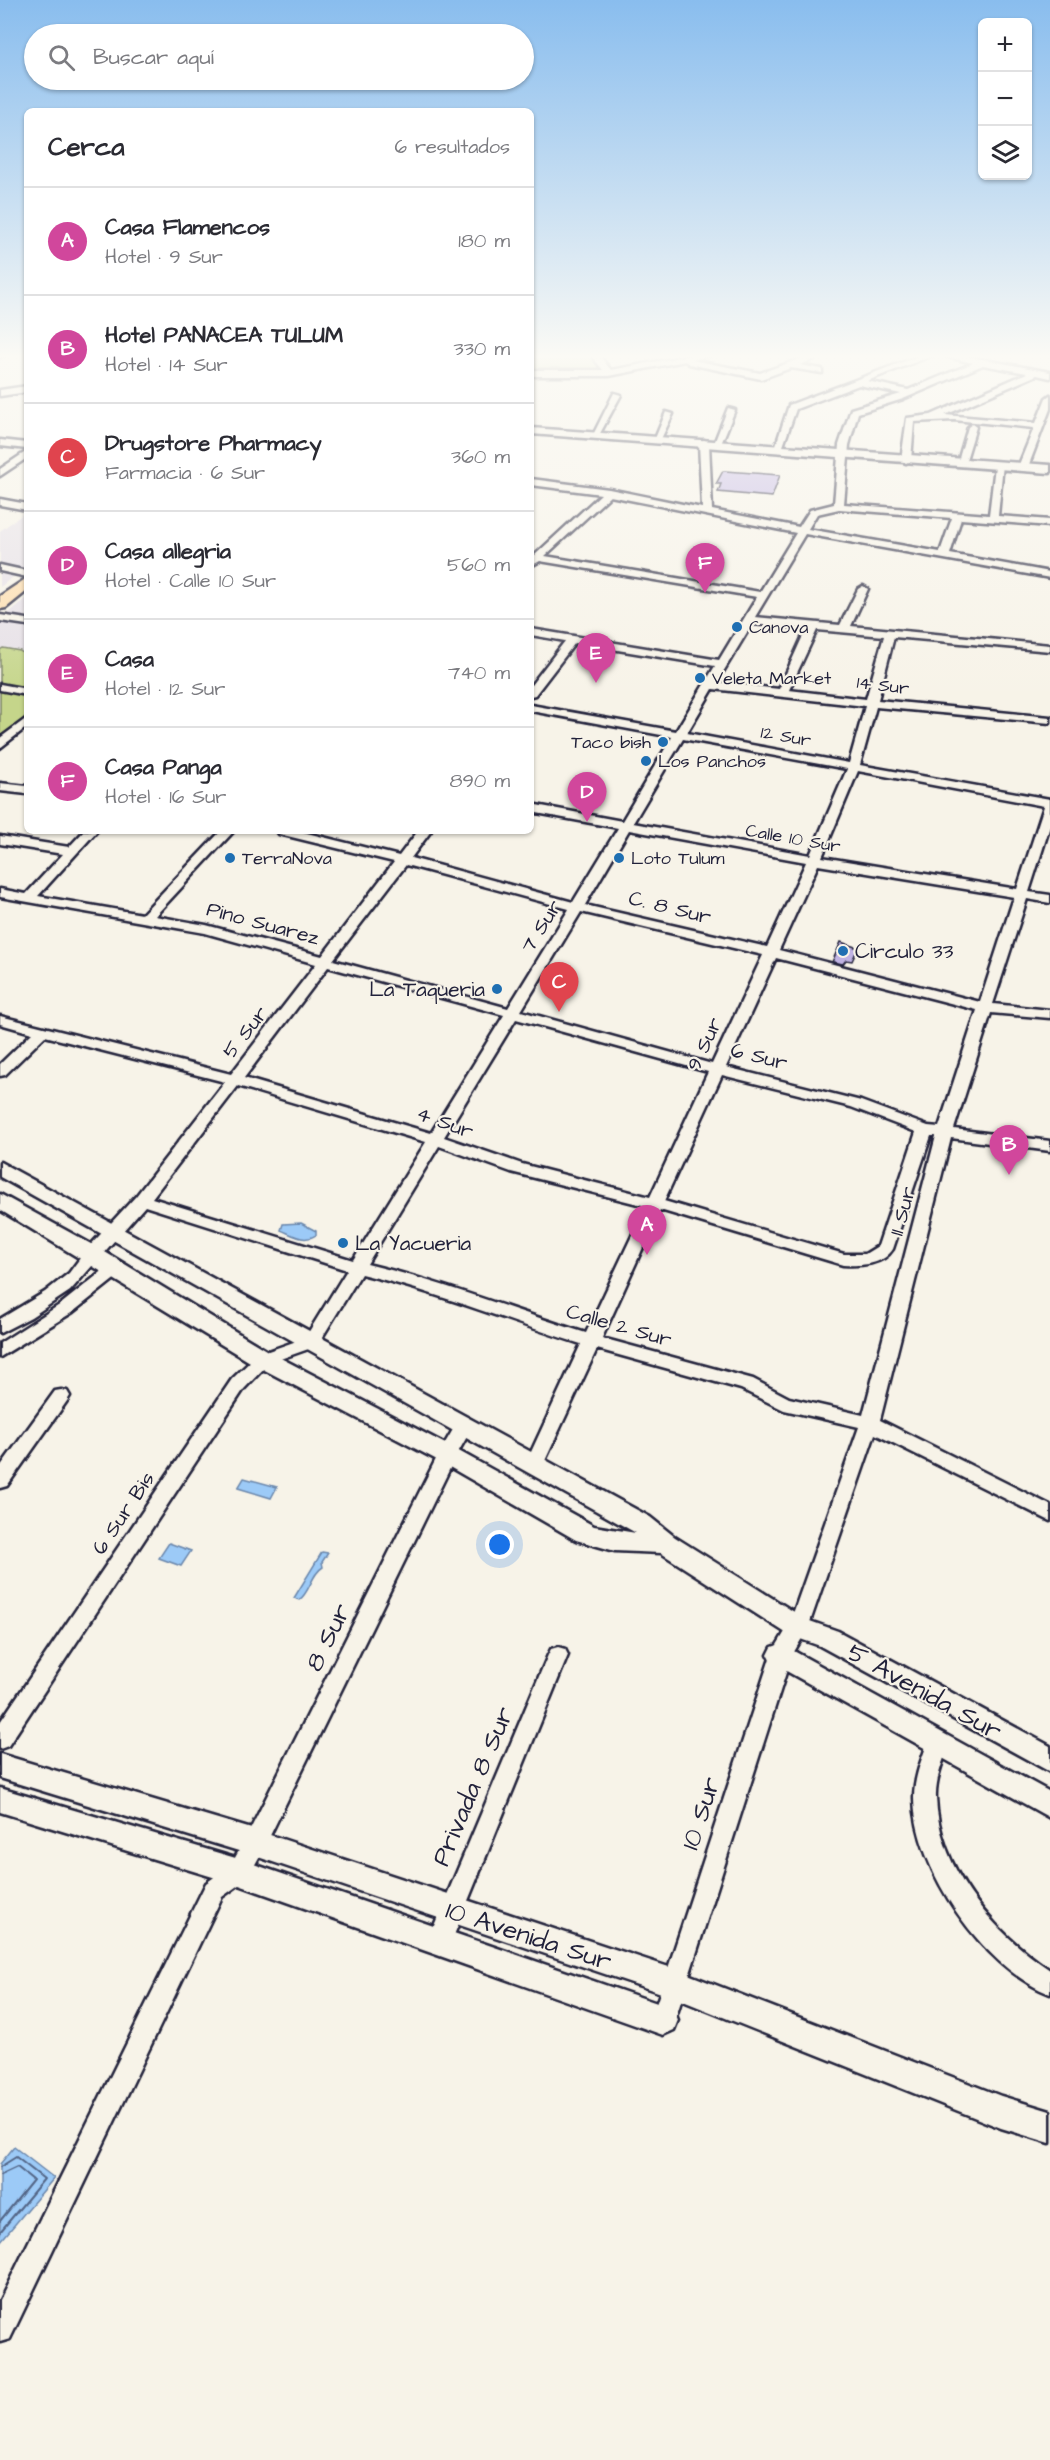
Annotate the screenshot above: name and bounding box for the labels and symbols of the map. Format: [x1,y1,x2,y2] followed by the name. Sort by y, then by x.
[686,544,724,593] pin: F
[749,615,809,640] place label: Canova
[730,620,744,634] marker: Canova
[576,634,616,683] pin: E
[712,666,832,691] place label: Veleta Market
[855,670,911,701] street label: 14 Sur
[693,671,707,685] marker: Veleta Market
[759,720,813,753] street label: 12 Sur
[571,730,651,755] place label: Taco bish
[656,735,670,749] marker: Taco bish
[658,749,766,774] place label: Los Panchos
[639,754,653,768] marker: Los Panchos
[568,772,606,822] pin: D
[743,818,842,859] street label: Calle 10 Sur
[242,846,332,871] place label: TerraNova
[631,846,725,871] place label: Loto Tulum
[223,851,237,865] marker: TerraNova
[612,851,626,865] marker: Loto Tulum
[626,883,715,932] street label: C. 8 Sur
[514,894,569,958] street label: 7 Sur
[203,895,323,953] street label: Pino Suarez
[855,937,954,966] place label: Circulo 33
[836,944,850,958] marker: Circulo 33
[540,962,578,1012] pin: C
[369,975,485,1004] place label: La Taqueria
[490,982,504,996] marker: La Taqueria
[216,1000,275,1064] street label: 5 Sur
[679,1012,730,1076] street label: 9 Sur
[728,1035,791,1078] street label: 6 Sur
[412,1099,478,1146] street label: 4 Sur
[990,1126,1028,1175] pin: B
[882,1183,923,1239] street label: 11 Sur
[628,1206,666,1255] pin: A
[355,1229,472,1258] place label: La Yacueria
[336,1236,350,1250] marker: La Yacueria
[563,1297,675,1354] street label: Calle 2 Sur
[85,1466,162,1561] street label: 6 Sur Bis
[485,1530,514,1559] your location
[296,1597,360,1677] street label: 8 Sur
[841,1635,1008,1749] street label: 5 Avenida Sur
[423,1701,523,1872] street label: Privada 8 Sur
[672,1772,730,1854] street label: 10 Sur
[441,1892,616,1980] street label: 10 Avenida Sur

